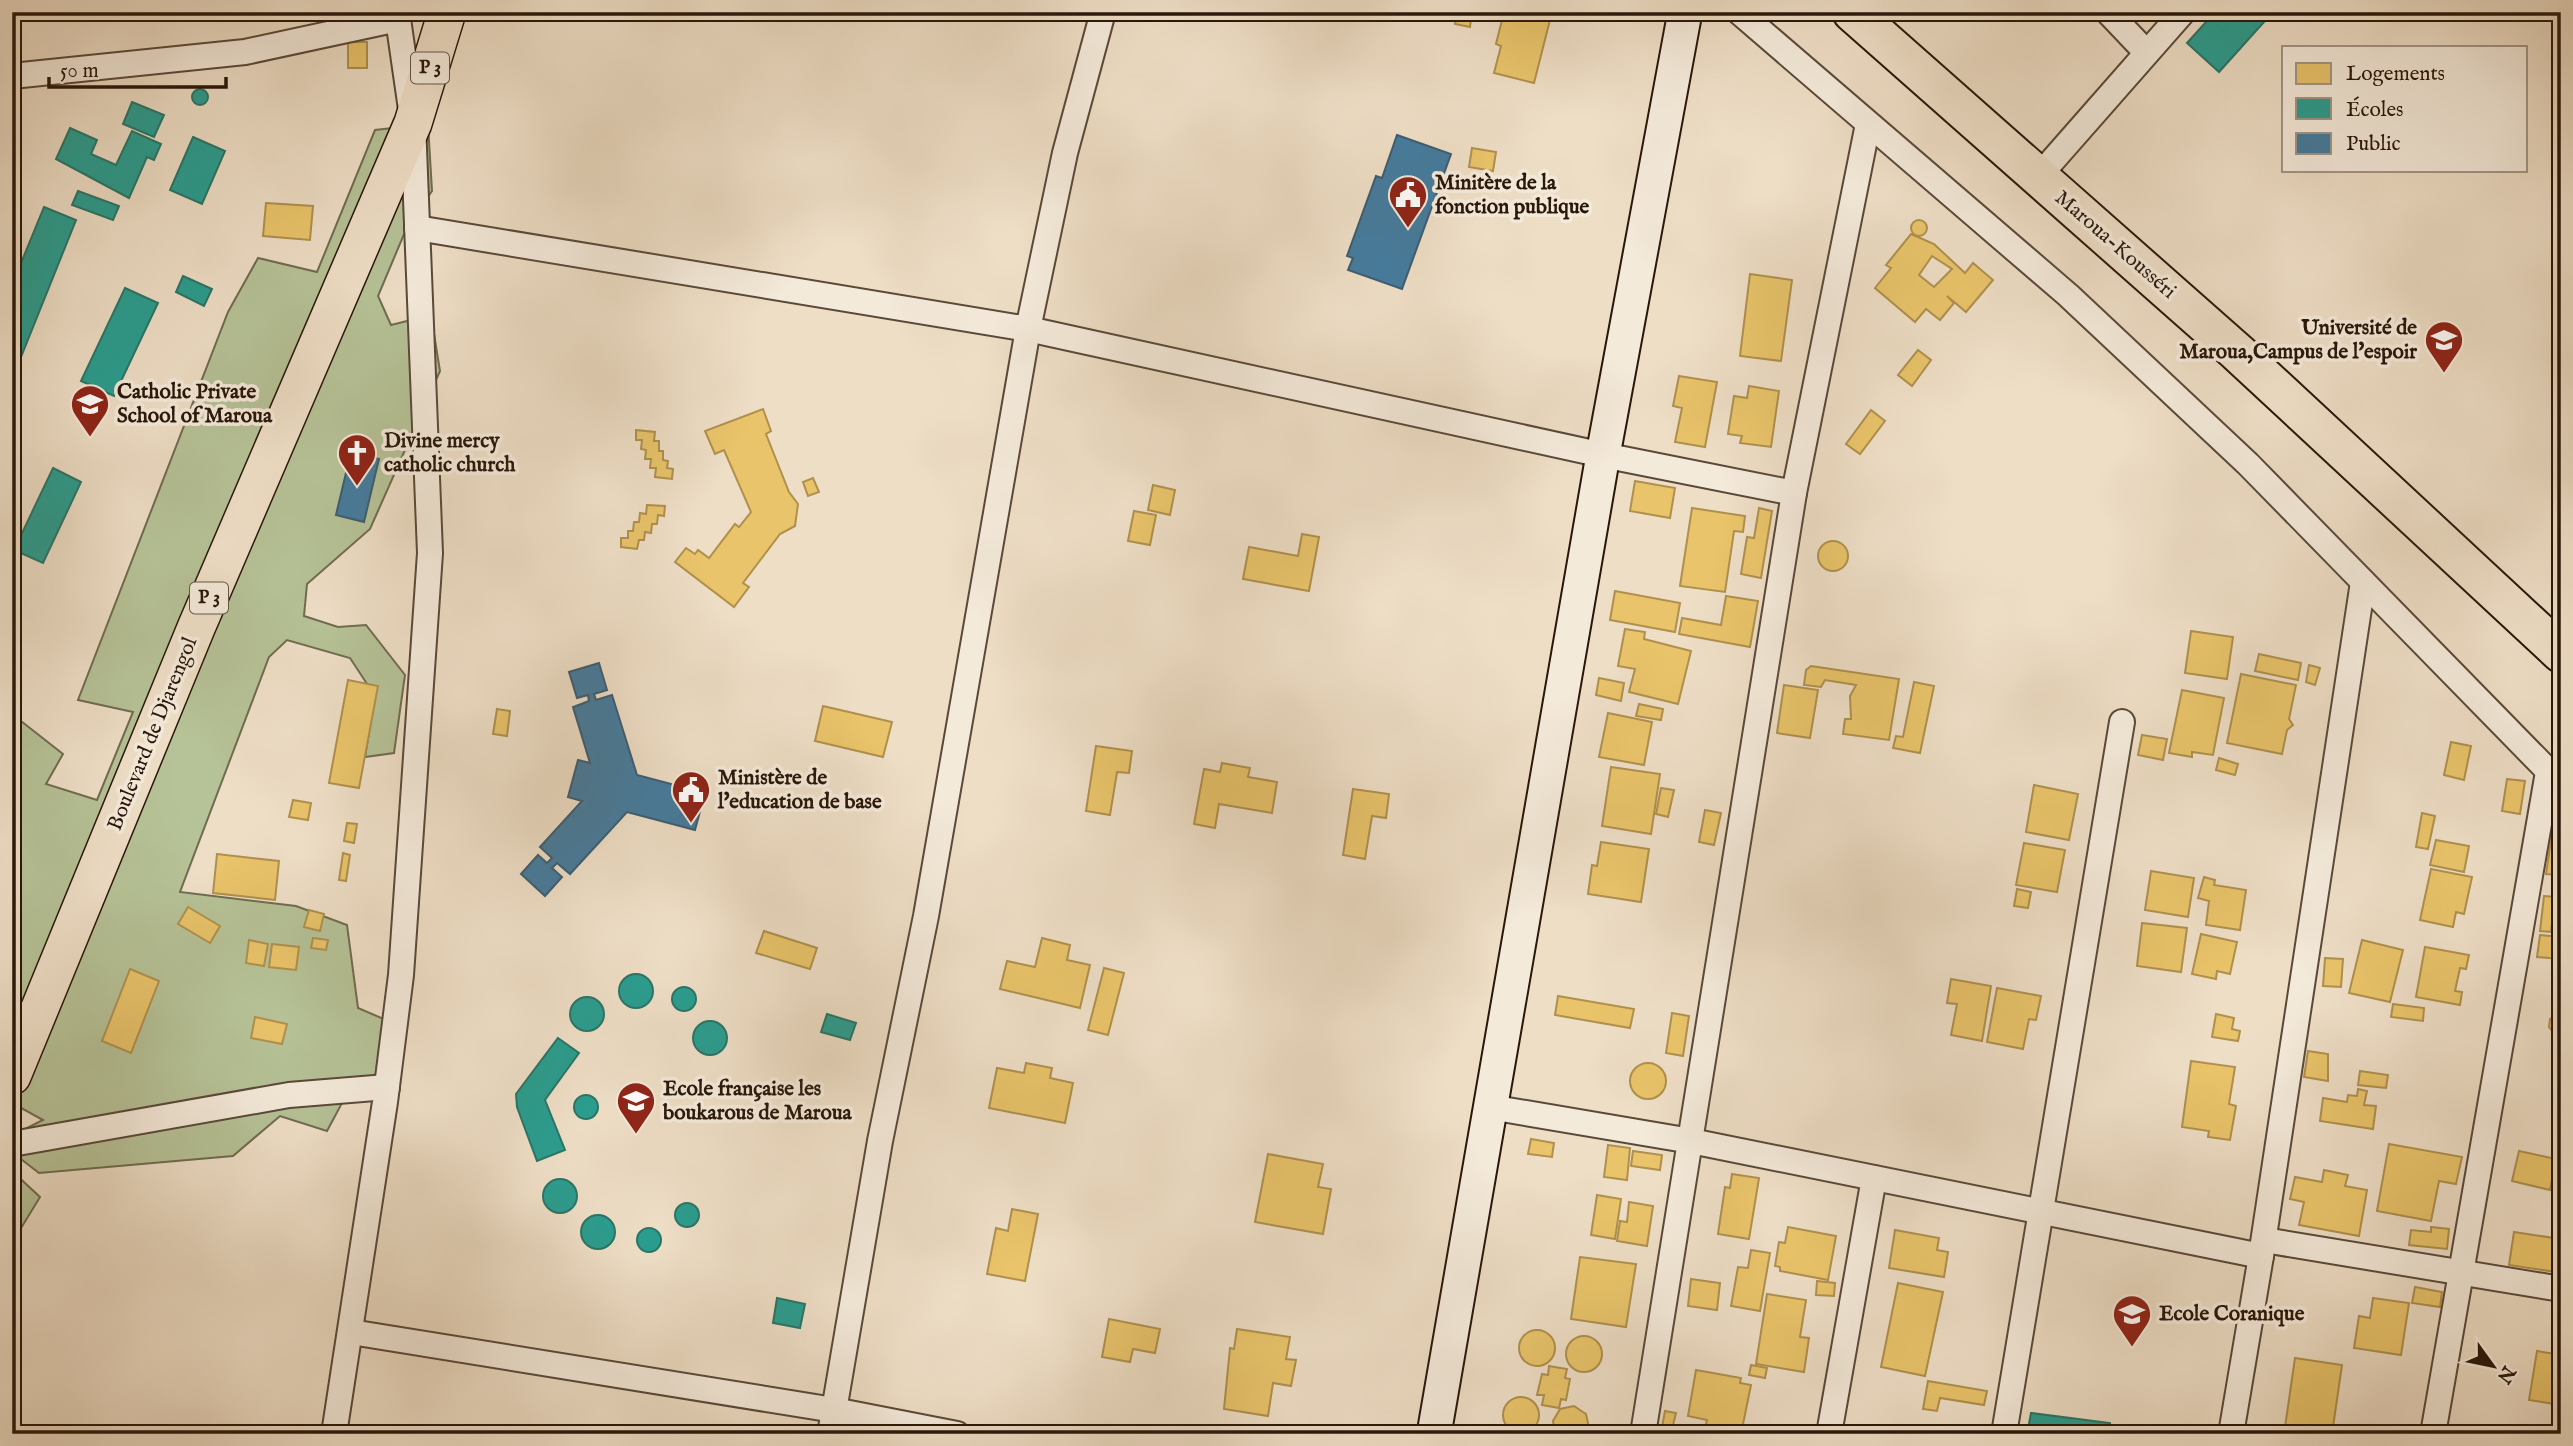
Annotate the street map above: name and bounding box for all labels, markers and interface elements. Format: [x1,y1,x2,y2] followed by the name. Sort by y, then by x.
[49,46,226,90] scale bar
[2282,46,2528,172] legend
[411,52,449,83] road number: P 3
[60,58,99,85] text: 50 m
[2346,61,2445,88] text: Logements
[2346,96,2403,124] text: Écoles
[2346,131,2400,158] text: Public
[1435,170,1590,221] place label: Minitère de la fonction publique
[1387,174,1429,229] public building icon: Minitère de la fonction publique
[2049,185,2181,305] street label: Maroua-Kousséri
[2179,315,2417,366] place label: Université de Maroua,Campus de l'espoir
[2423,319,2465,374] school or university icon: Université de Maroua,Campus de l'espoir
[117,379,273,430] place label: Catholic Private School of Maroua
[69,383,111,438] school or university icon: Catholic Private School of Maroua
[384,428,516,479] place label: Divine mercy catholic church
[336,432,378,487] church icon: Divine mercy catholic church
[190,582,228,614] road number: P 3
[102,633,204,835] street label: Boulevard de Djarengol
[717,765,882,816] place label: Ministère de l'education de base
[670,769,712,824] public building icon: Ministère de l'education de base
[662,1076,853,1127] place label: Ecole française les boukarous de Maroua
[615,1080,657,1135] school or university icon: Ecole française les boukarous de Maroua
[2111,1293,2153,1348] school or university icon: Ecole Coranique
[2159,1301,2305,1328] place label: Ecole Coranique
[2458,1330,2528,1400] north arrow
[2491,1360,2521,1388] text: N

